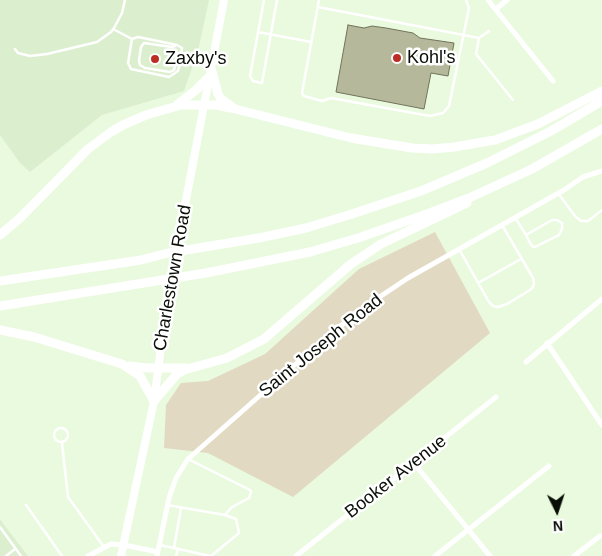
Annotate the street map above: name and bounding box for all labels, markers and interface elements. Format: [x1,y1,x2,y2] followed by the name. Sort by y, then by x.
[407,47,455,69] place label: Kohl's
[165,48,226,70] place label: Zaxby's
[391,52,403,64] marker: Kohl's
[149,53,161,65] marker: Zaxby's
[150,203,196,353] street label: Charlestown Road
[255,290,387,402] street label: Saint Joseph Road
[341,431,451,523] street label: Booker Avenue
[532,486,582,536] north arrow
[552,518,564,534] text: N

